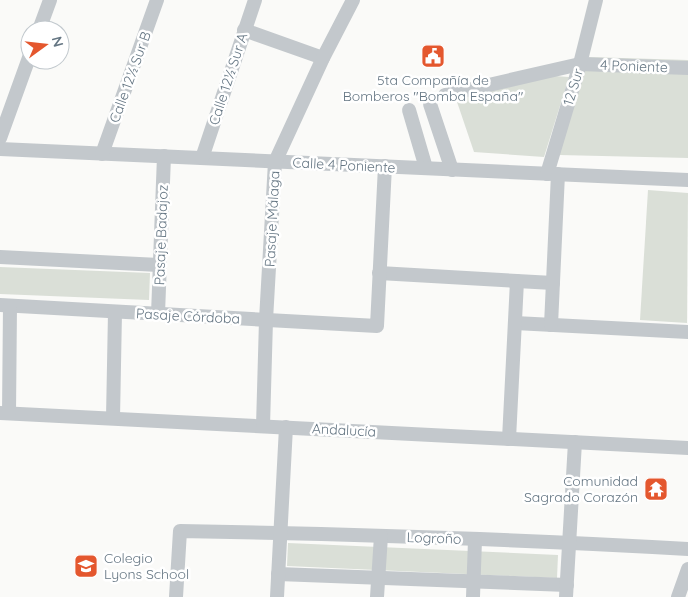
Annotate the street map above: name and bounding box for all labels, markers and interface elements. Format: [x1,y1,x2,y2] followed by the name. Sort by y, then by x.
[20,20,70,70] north arrow
[105,29,155,125] street label: Calle 12½ Sur B
[205,31,251,127] street label: Calle 12½ Sur A
[48,34,68,49] text: N
[420,43,446,69] public building icon: 5ta Compañía de Bomberos "Bomba España"
[600,56,668,76] street label: 4 Poniente
[559,66,587,108] street label: 12 Sur
[343,71,523,105] place label: 5ta Compañía de Bomberos "Bomba España"
[292,153,396,177] street label: Calle 4 Poniente
[260,170,284,268] street label: Pasaje Málaga
[150,184,172,286] street label: Pasaje Badajoz
[136,304,240,328] street label: Pasaje Córdoba
[312,419,376,441] street label: Andalucía
[524,472,638,506] place label: Comunidad Sagrado Corazón
[643,476,669,502] temple icon: Comunidad Sagrado Corazón
[406,528,462,548] street label: Logroño
[104,549,189,583] place label: Colegio Lyons School
[73,553,99,579] school or university icon: Colegio Lyons School

